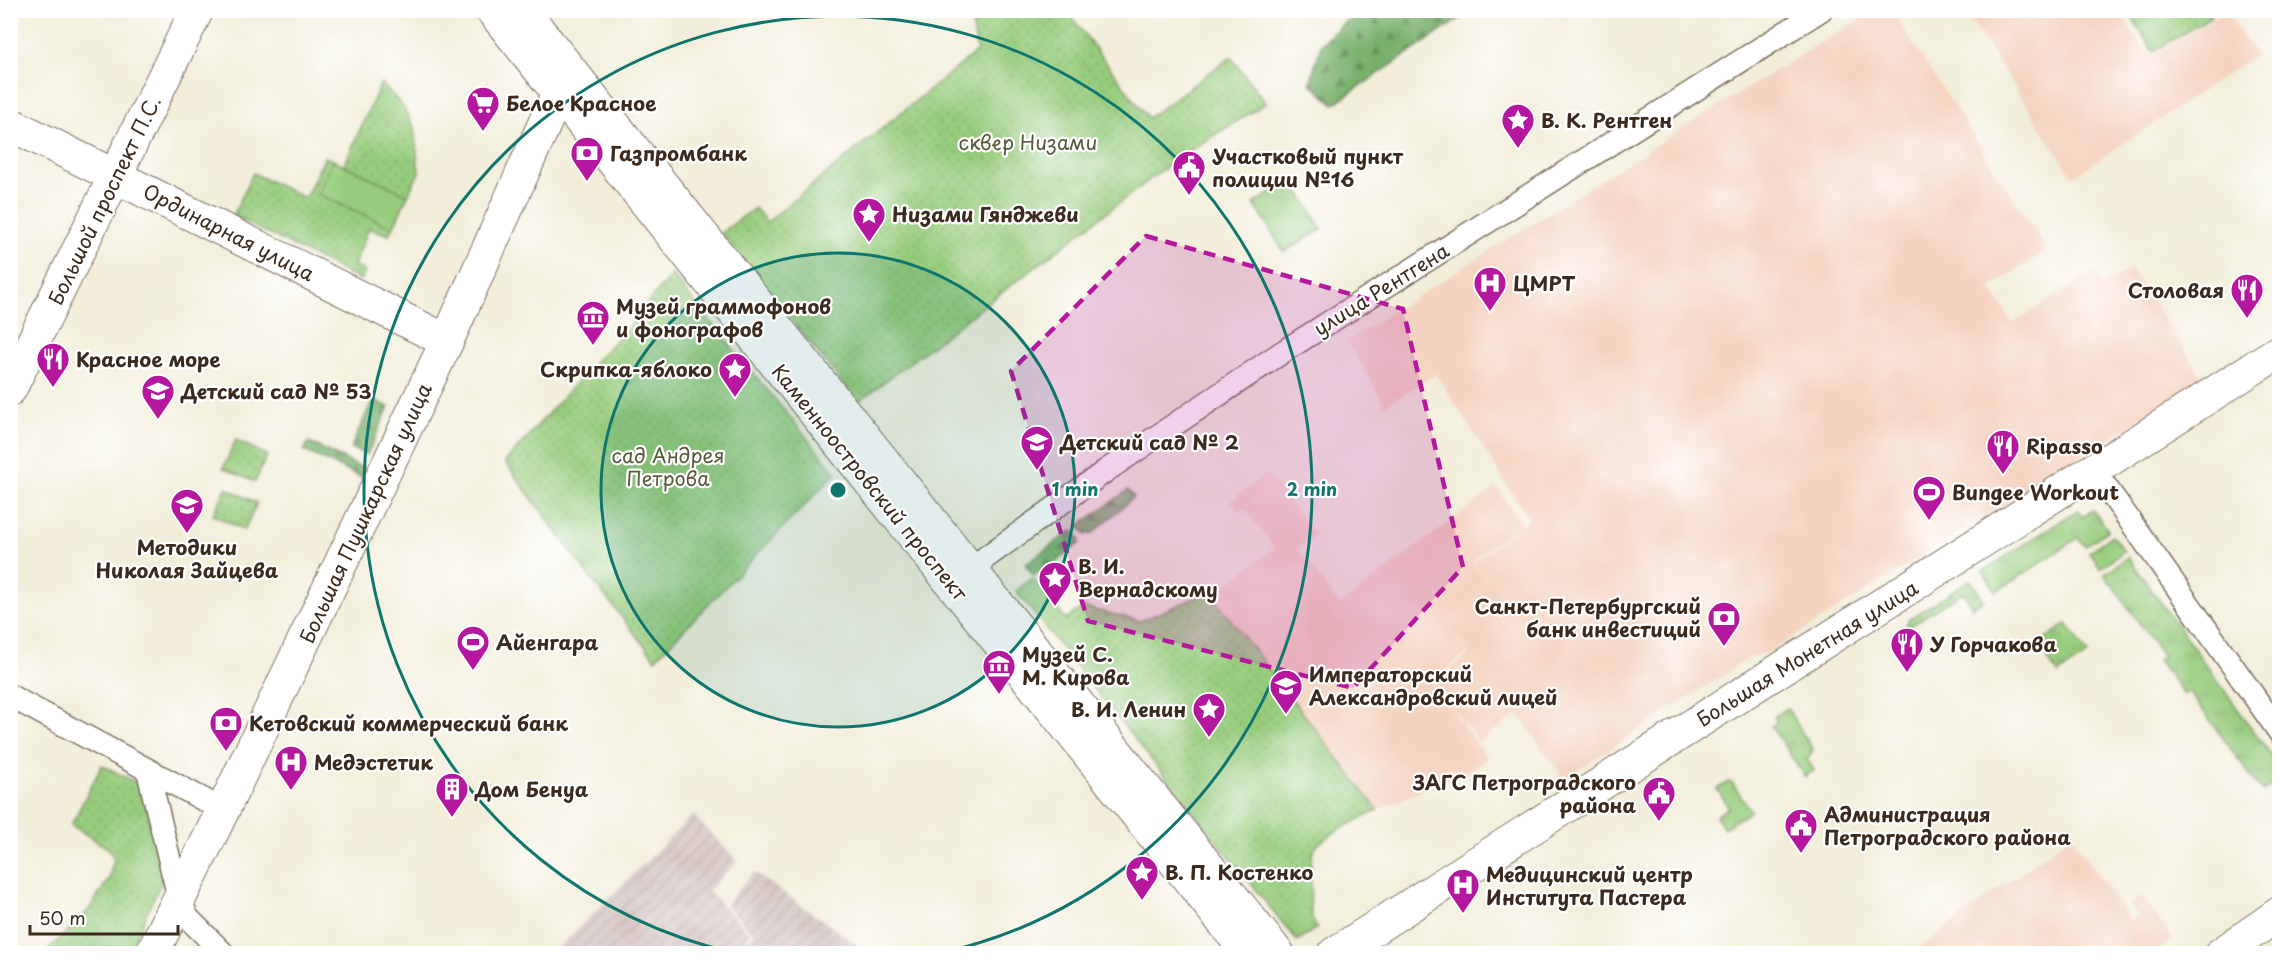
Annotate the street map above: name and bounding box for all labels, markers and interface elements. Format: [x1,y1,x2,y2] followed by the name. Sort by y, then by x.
[465,85,501,132] supermarket icon: Белое Красное
[506,88,656,118] place label: Белое Красное
[40,90,168,310] street label: Большой проспект П.С.
[1500,102,1536,149] place icon: В. К. Рентген
[1541,105,1672,135] place label: В. К. Рентген
[958,127,1098,157] park label: сквер Низами
[569,135,605,182] bank icon: Газпромбанк
[610,138,747,168] place label: Газпромбанк
[1212,141,1404,194] place label: Участковый пункт полиции №16
[1171,149,1207,196] public building icon: Участковый пункт полиции №16
[138,176,320,288] street label: Ординарная улица
[851,196,887,243] place icon: Низами Гянджеви
[892,199,1079,229] place label: Низами Гянджеви
[1307,235,1455,343] street label: улица Рентгена
[1472,265,1508,312] hospital icon: ЦМРТ
[1513,268,1575,298] place label: ЦМРТ
[2229,272,2265,319] restaurant icon: Столовая
[2128,275,2224,305] place label: Столовая
[616,291,831,344] place label: Музей граммофонов и фонографов
[575,299,611,346] museum icon: Музей граммофонов и фонографов
[35,341,71,388] restaurant icon: Красное море
[76,344,221,374] place label: Красное море
[717,351,753,398] place icon: Скрипка-яблоко
[540,354,712,384] place label: Скрипка-яблоко
[765,357,975,607] street label: Каменноостровский проспект
[140,373,176,420] school or university icon: Детский сад № 53
[180,376,371,406] place label: Детский сад № 53
[291,378,439,648] street label: Большая Пушкарская улица
[1019,424,1055,471] school or university icon: Детский сад № 2
[1059,427,1239,457] place label: Детский сад № 2
[1985,428,2021,475] restaurant icon: Ripasso
[2026,431,2103,461] place label: Ripasso
[611,440,725,493] park label: сад Андрея Петрова
[1911,474,1947,521] sports icon: Bungee Workout
[1052,475,1098,502] text: 1 min
[1287,475,1337,502] text: 2 min
[1952,477,2119,507] place label: Bungee Workout
[828,480,848,500] centre of rings
[169,487,205,534] school or university icon: Методики Николая Зайцева
[96,532,279,585] place label: Методики Николая Зайцева
[1078,551,1217,604] place label: В. И. Вернадскому
[1037,560,1073,607] place icon: В. И. Вернадскому
[1690,572,1924,734] street label: Большая Монетная улица
[1475,591,1701,644] place label: Санкт-Петербургский банк инвестиций
[1706,600,1742,647] bank icon: Санкт-Петербургский банк инвестиций
[455,624,491,671] sports icon: Айенгара
[1889,626,1925,673] restaurant icon: У Горчакова
[496,627,599,657] place label: Айенгара
[1929,629,2057,659] place label: У Горчакова
[1022,639,1130,692] place label: Музей С. М. Кирова
[981,648,1017,695] museum icon: Музей С. М. Кирова
[1309,659,1558,712] place label: Императорский Александровский лицей
[1268,668,1304,715] school or university icon: Императорский Александровский лицей
[1191,691,1227,738] place icon: В. И. Ленин
[1071,694,1186,724] place label: В. И. Ленин
[208,705,244,752] bank icon: Кетовский коммерческий банк
[249,708,568,738] place label: Кетовский коммерческий банк
[273,744,309,791] hospital icon: Медэстетик
[314,747,433,777] place label: Медэстетик
[1412,767,1636,820] place label: ЗАГС Петроградского района
[434,771,470,818] building icon: Дом Бенуа
[474,774,589,804] place label: Дом Бенуа
[1641,775,1677,822] public building icon: ЗАГС Петроградского района
[1824,799,2071,852] place label: Администрация Петроградского района
[1783,807,1819,854] public building icon: Администрация Петроградского района
[1124,854,1160,901] place icon: В. П. Костенко
[1165,857,1314,887] place label: В. П. Костенко
[1486,859,1693,912] place label: Медицинский центр Института Пастера
[1445,867,1481,914] hospital icon: Медицинский центр Института Пастера
[30,898,178,936] scale bar
[39,904,86,931] text: 50 m

